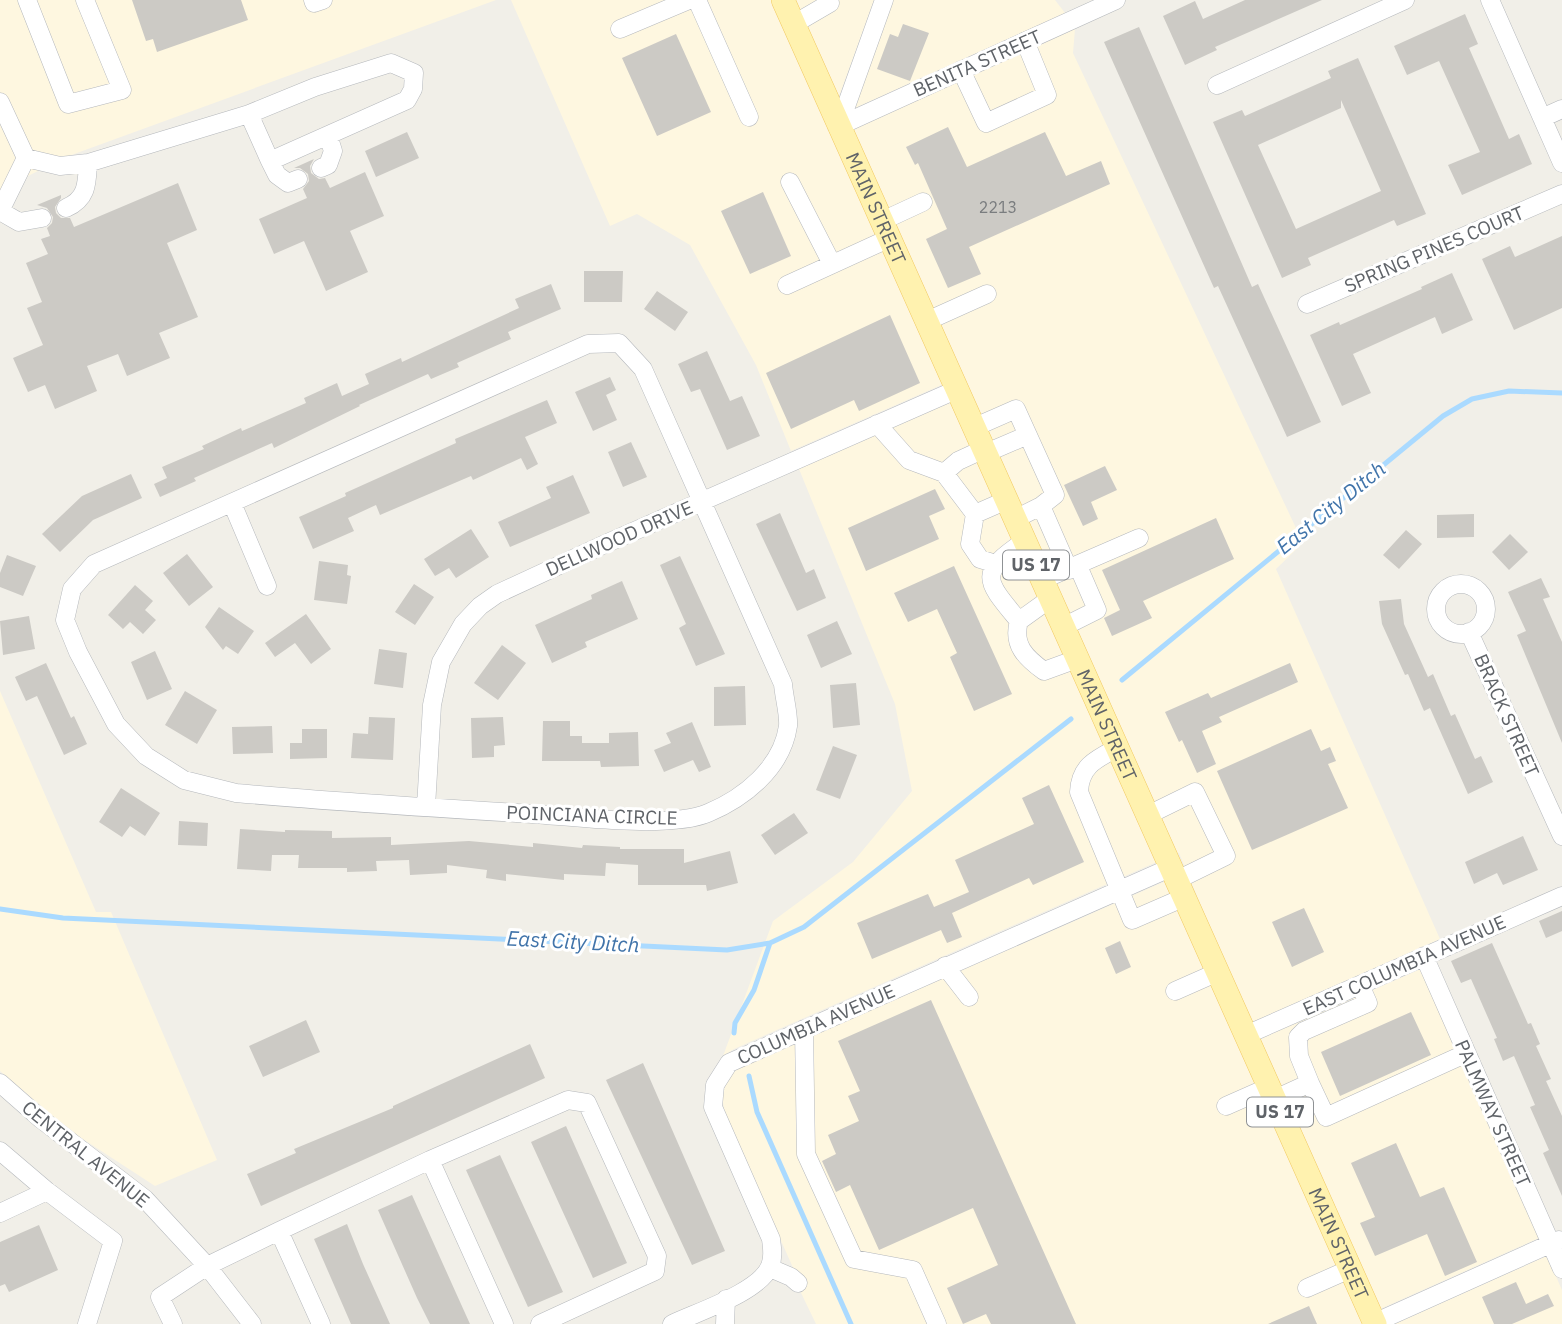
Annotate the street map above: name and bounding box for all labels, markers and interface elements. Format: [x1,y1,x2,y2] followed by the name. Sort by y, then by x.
[909,24,1045,102] street label: BENITA STREET
[841,148,912,268] street label: MAIN STREET
[979,197,1017,217] house number: 2213
[1340,200,1528,298] street label: SPRING PINES COURT
[1270,454,1391,560] water label: East City Ditch
[542,495,696,581] street label: DELLWOOD DRIVE
[1003,550,1069,580] road number: US 17
[1469,650,1545,780] street label: BRACK STREET
[1072,665,1143,785] street label: MAIN STREET
[506,800,678,830] street label: POINCIANA CIRCLE
[1299,909,1509,1021] street label: EAST COLUMBIA AVENUE
[506,924,640,958] water label: East City Ditch
[733,978,899,1070] street label: COLUMBIA AVENUE
[1450,1036,1536,1190] street label: PALMWAY STREET
[17,1095,155,1213] street label: CENTRAL AVENUE
[1247,1098,1313,1126] road number: US 17
[1303,1184,1374,1303] street label: MAIN STREET

